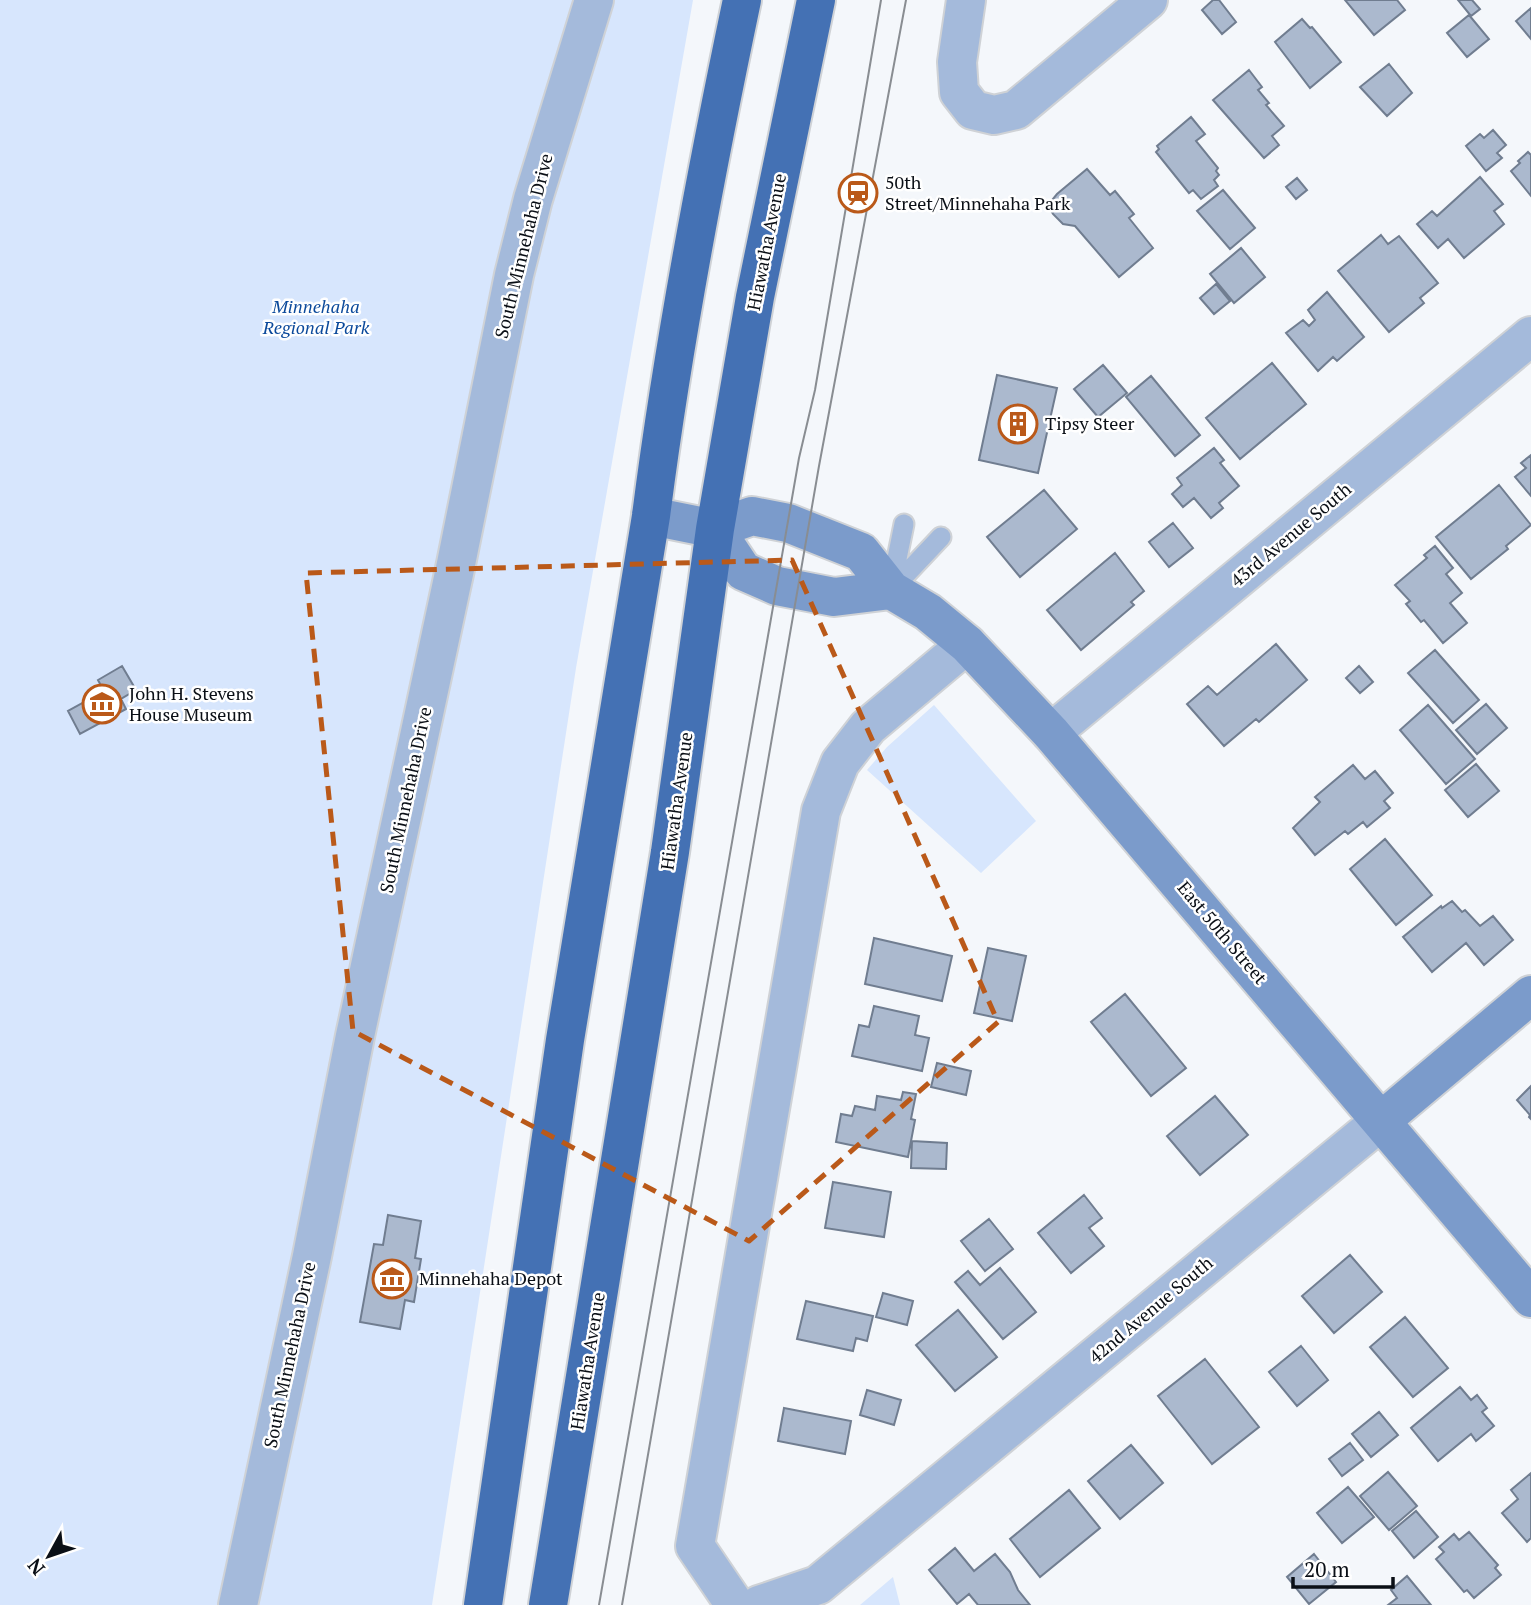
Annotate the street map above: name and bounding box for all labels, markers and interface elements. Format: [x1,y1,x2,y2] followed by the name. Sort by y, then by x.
[488,151,558,341] street label: South Minnehaha Drive
[885,170,1071,215] place label: 50th Street/Minnehaha Park
[741,171,791,312] street label: Hiawatha Avenue
[837,172,879,214] station icon: 50th Street/Minnehaha Park
[262,294,370,339] park label: Minnehaha Regional Park
[997,403,1039,445] building icon: Tipsy Steer
[1045,411,1134,435] place label: Tipsy Steer
[1225,476,1356,592] street label: 43rd Avenue South
[129,681,254,726] place label: John H. Stevens House Museum
[81,683,123,725] museum icon: John H. Stevens House Museum
[374,705,436,895] street label: South Minnehaha Drive
[654,730,698,871] street label: Hiawatha Avenue
[1173,876,1273,989] street label: East 50th Street
[1084,1250,1218,1368] street label: 42nd Avenue South
[371,1258,413,1300] museum icon: Minnehaha Depot
[258,1260,320,1450] street label: South Minnehaha Drive
[419,1266,563,1290] place label: Minnehaha Depot
[564,1290,610,1431] street label: Hiawatha Avenue
[14,1521,84,1591] north arrow
[1293,1546,1393,1590] scale bar
[21,1553,50,1581] text: N
[1304,1555,1350,1583] text: 20 m

